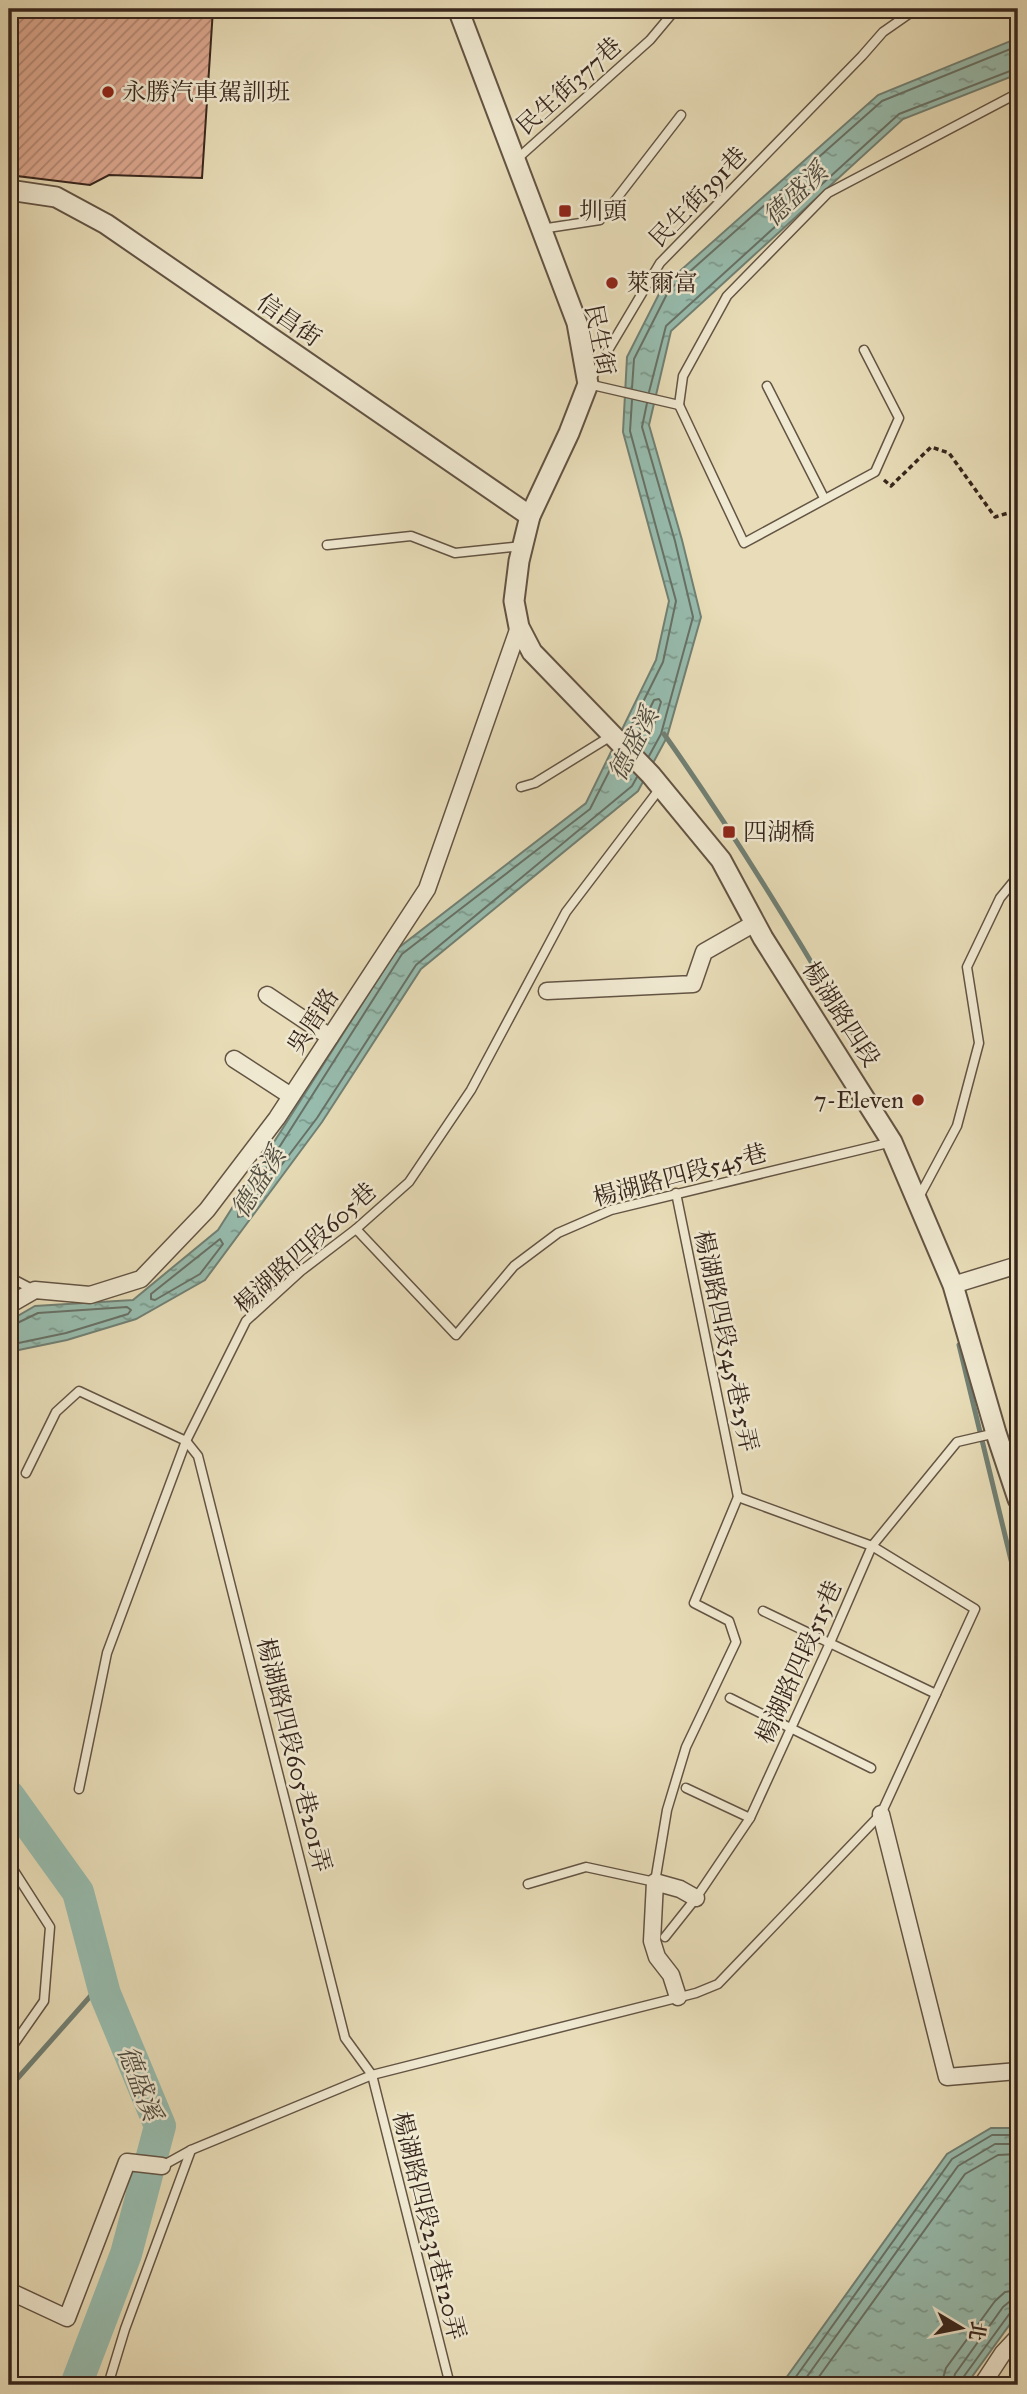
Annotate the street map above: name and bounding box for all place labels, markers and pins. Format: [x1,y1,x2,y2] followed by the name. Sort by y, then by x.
[122,77,290,107] place label: 永勝汽車駕訓班
[100,84,116,100] marker: 永勝汽車駕訓班
[579,196,627,226] place label: 圳頭
[557,203,573,219] marker: 圳頭
[626,268,698,298] place label: 萊爾富
[604,275,620,291] marker: 萊爾富
[743,817,815,847] place label: 四湖橋
[721,824,737,840] marker: 四湖橋
[814,1085,904,1115] place label: 7-Eleven
[910,1092,926,1108] marker: 7-Eleven

